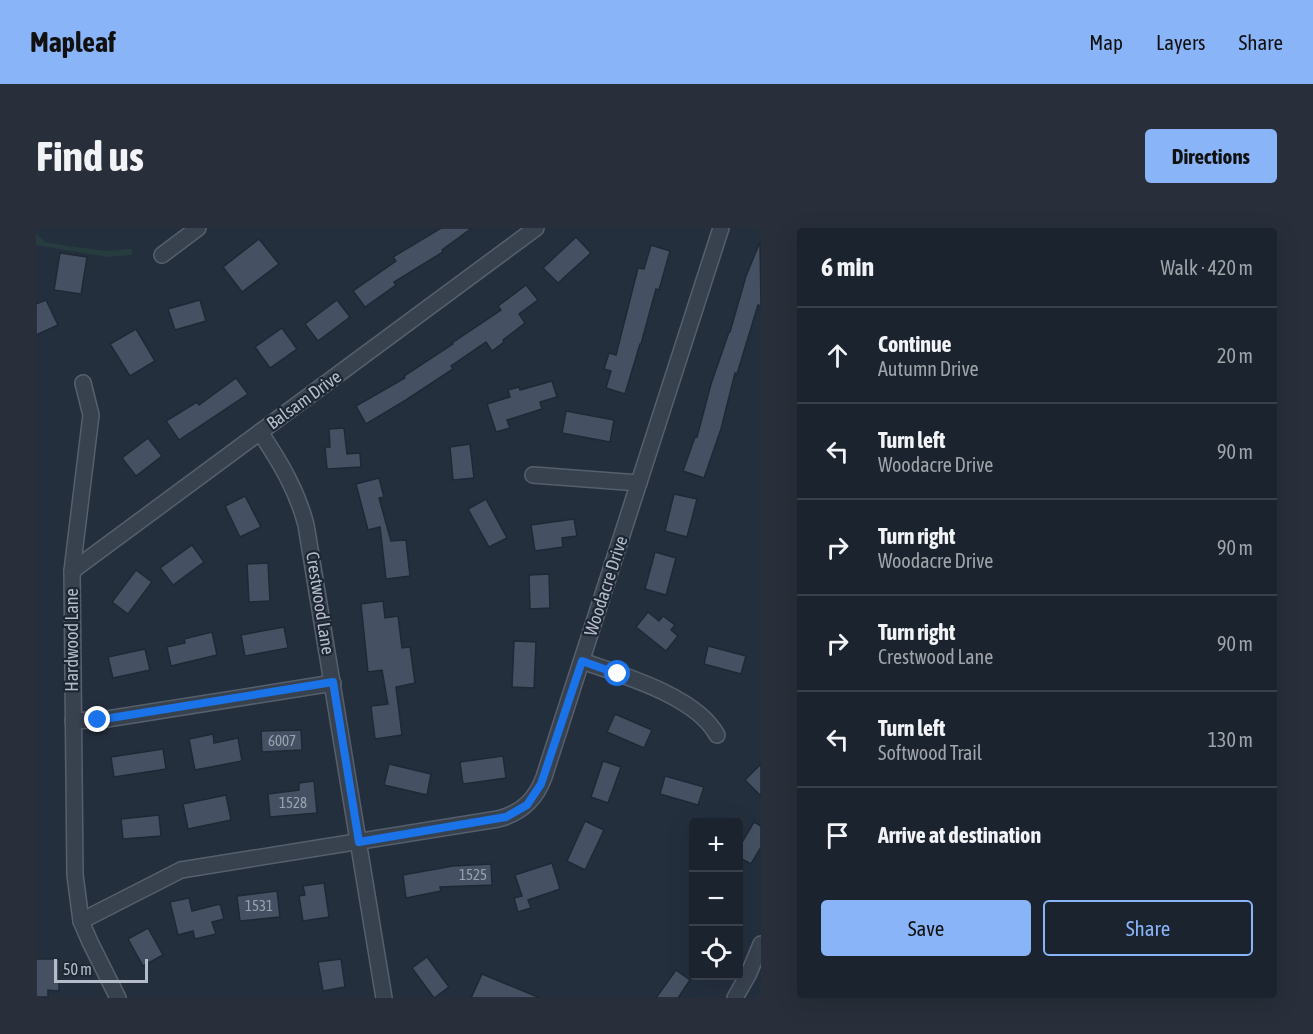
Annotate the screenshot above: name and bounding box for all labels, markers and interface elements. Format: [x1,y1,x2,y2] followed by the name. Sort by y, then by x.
[30,26,116,58] text: Mapleaf
[1089,30,1123,54] text: Map
[1156,30,1206,54] text: Layers
[1239,30,1283,54] text: Share
[1145,129,1277,183] button: Directions
[36,132,144,180] text: Find us
[821,252,874,282] text: 6 min
[1161,256,1253,279] text: Walk · 420 m
[878,331,952,357] text: Continue
[821,339,854,372] icon: ahead
[1217,344,1253,367] text: 20 m
[878,357,979,380] text: Autumn Drive
[262,366,345,434] street label: Balsam Drive
[878,427,945,453] text: Turn left
[821,435,854,468] icon: left
[1217,440,1253,463] text: 90 m
[878,453,993,476] text: Woodacre Drive
[878,523,955,549] text: Turn right
[821,531,854,564] icon: right
[579,533,632,638] street label: Woodacre Drive
[1217,536,1253,559] text: 90 m
[878,549,993,572] text: Woodacre Drive
[302,550,339,656] street label: Crestwood Lane
[61,588,82,692] street label: Hardwood Lane
[878,619,955,645] text: Turn right
[821,627,854,660] icon: right
[1217,632,1253,655] text: 90 m
[878,645,993,668] text: Crestwood Lane
[604,660,630,686] route start
[84,706,110,732] route end
[878,715,945,741] text: Turn left
[821,723,854,756] icon: left
[1208,728,1253,751] text: 130 m
[268,732,296,749] house number: 6007
[878,741,982,764] text: Softwood Trail
[279,794,307,811] house number: 1528
[689,818,743,980] map controls
[689,818,743,872] button: +
[821,819,854,852] icon: arrive
[878,822,1041,848] text: Arrive at destination
[459,866,487,883] house number: 1525
[689,872,743,926] button: −
[245,897,273,914] house number: 1531
[821,900,1031,956] button: Save
[1043,900,1253,956] button: Share
[689,926,743,980] button: locate
[54,956,148,984] scale bar
[63,960,92,978] text: 50 m

